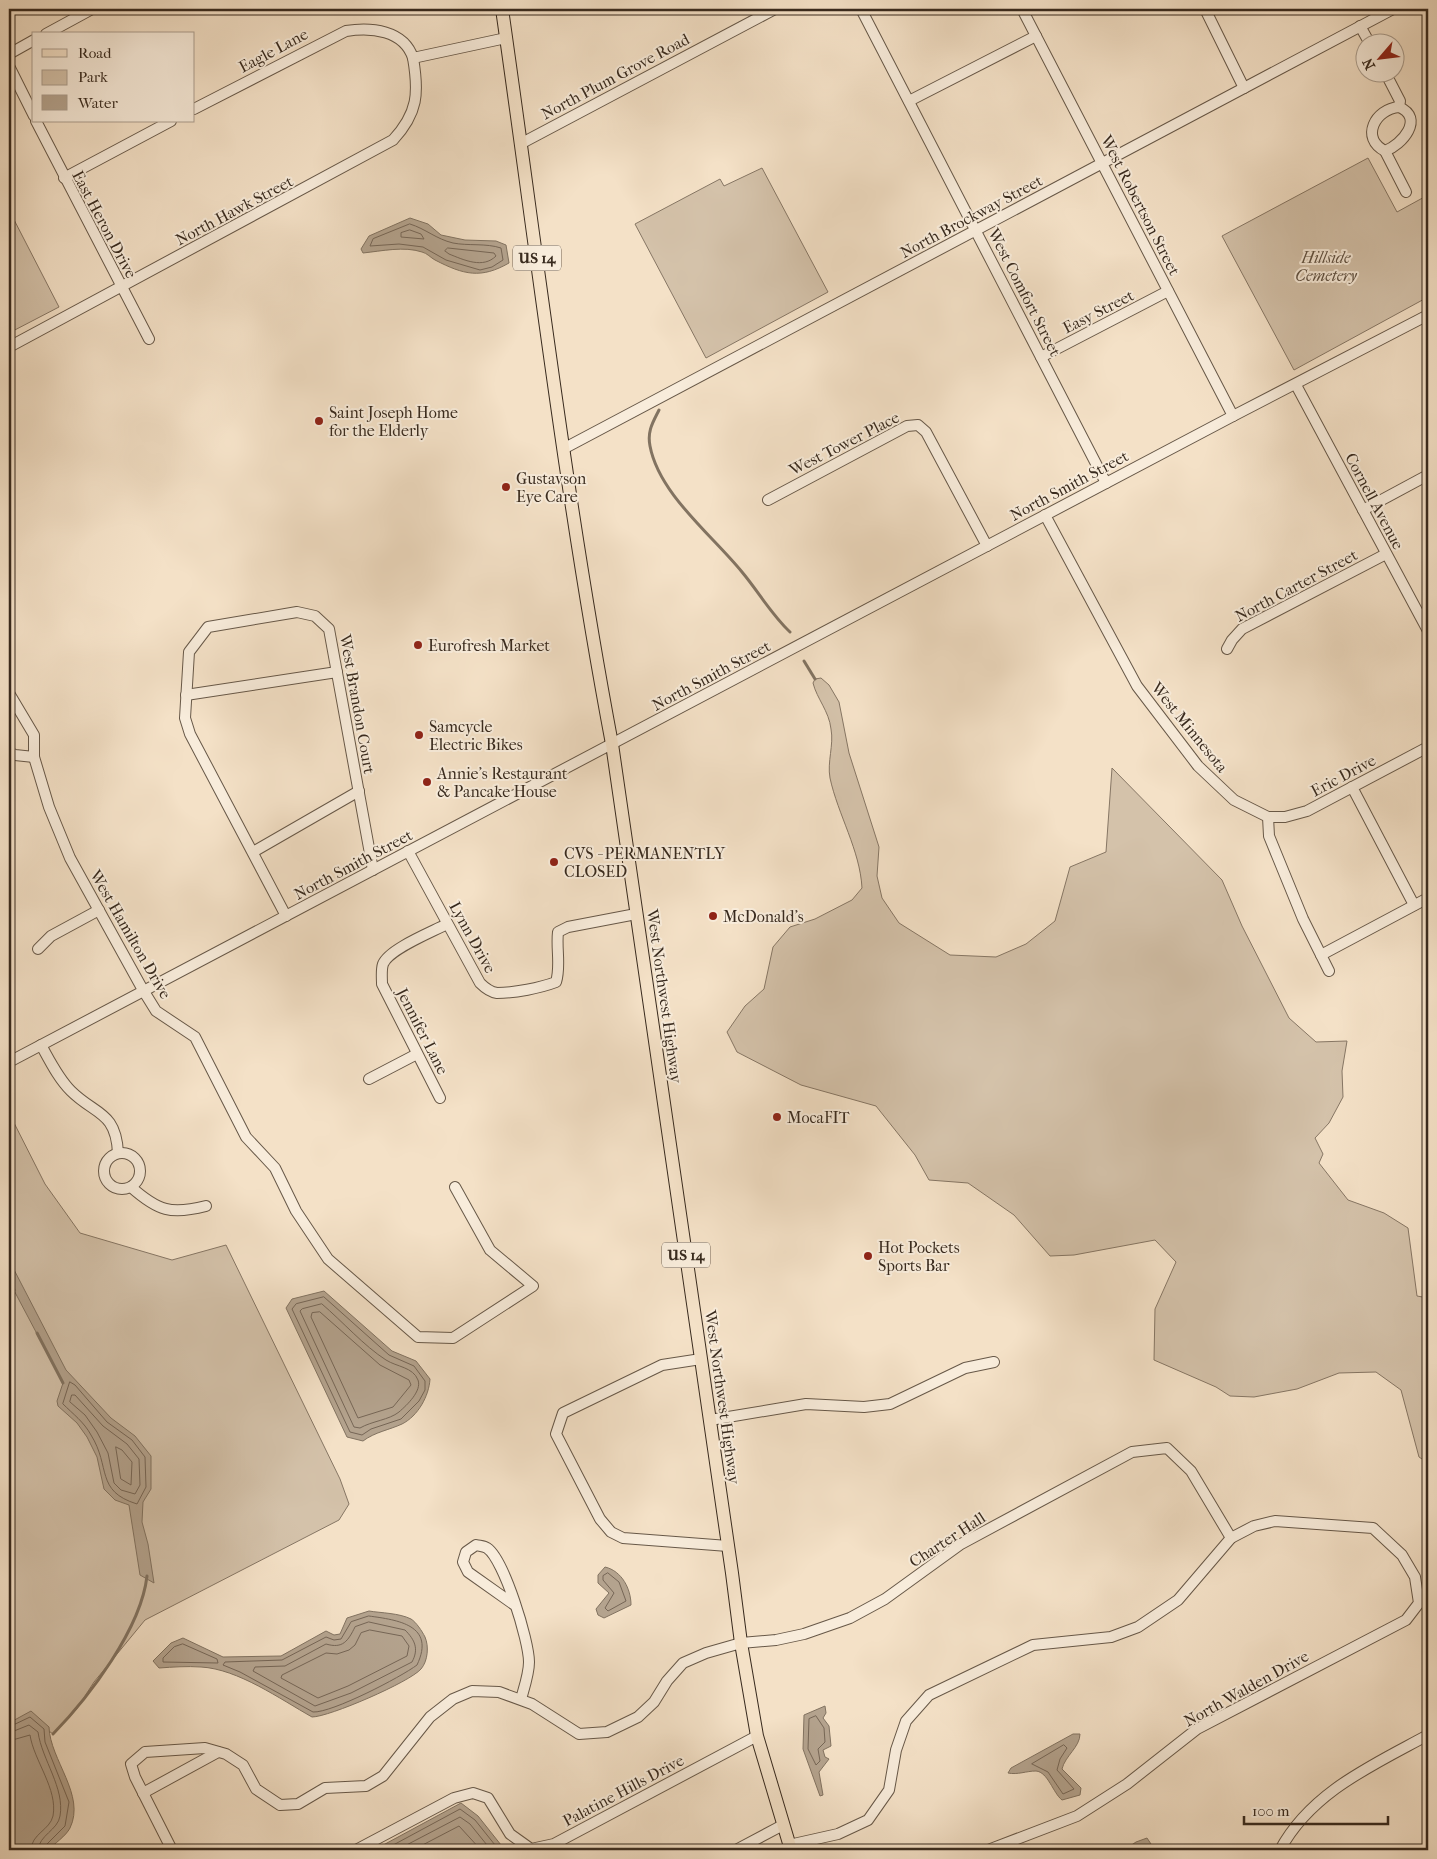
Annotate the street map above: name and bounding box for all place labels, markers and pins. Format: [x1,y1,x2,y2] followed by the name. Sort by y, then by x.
[329,403,458,440] place label: Saint Joseph Home for the Elderly
[313,415,325,427] marker: Saint Joseph Home for the Elderly
[516,469,587,506] place label: Gustavson Eye Care
[500,481,512,493] marker: Gustavson Eye Care
[428,636,550,655] place label: Eurofresh Market
[412,639,424,651] marker: Eurofresh Market
[429,717,523,754] place label: Samcycle Electric Bikes
[413,729,425,741] marker: Samcycle Electric Bikes
[436,764,568,801] place label: Annie's Restaurant & Pancake House
[421,776,433,788] marker: Annie's Restaurant & Pancake House
[564,844,726,881] place label: CVS - PERMANENTLY CLOSED
[548,856,560,868] marker: CVS - PERMANENTLY CLOSED
[723,907,804,926] place label: McDonald's
[707,910,719,922] marker: McDonald's
[787,1108,850,1127] place label: MocaFIT
[771,1111,783,1123] marker: MocaFIT
[878,1238,960,1275] place label: Hot Pockets Sports Bar
[862,1250,874,1262] marker: Hot Pockets Sports Bar

